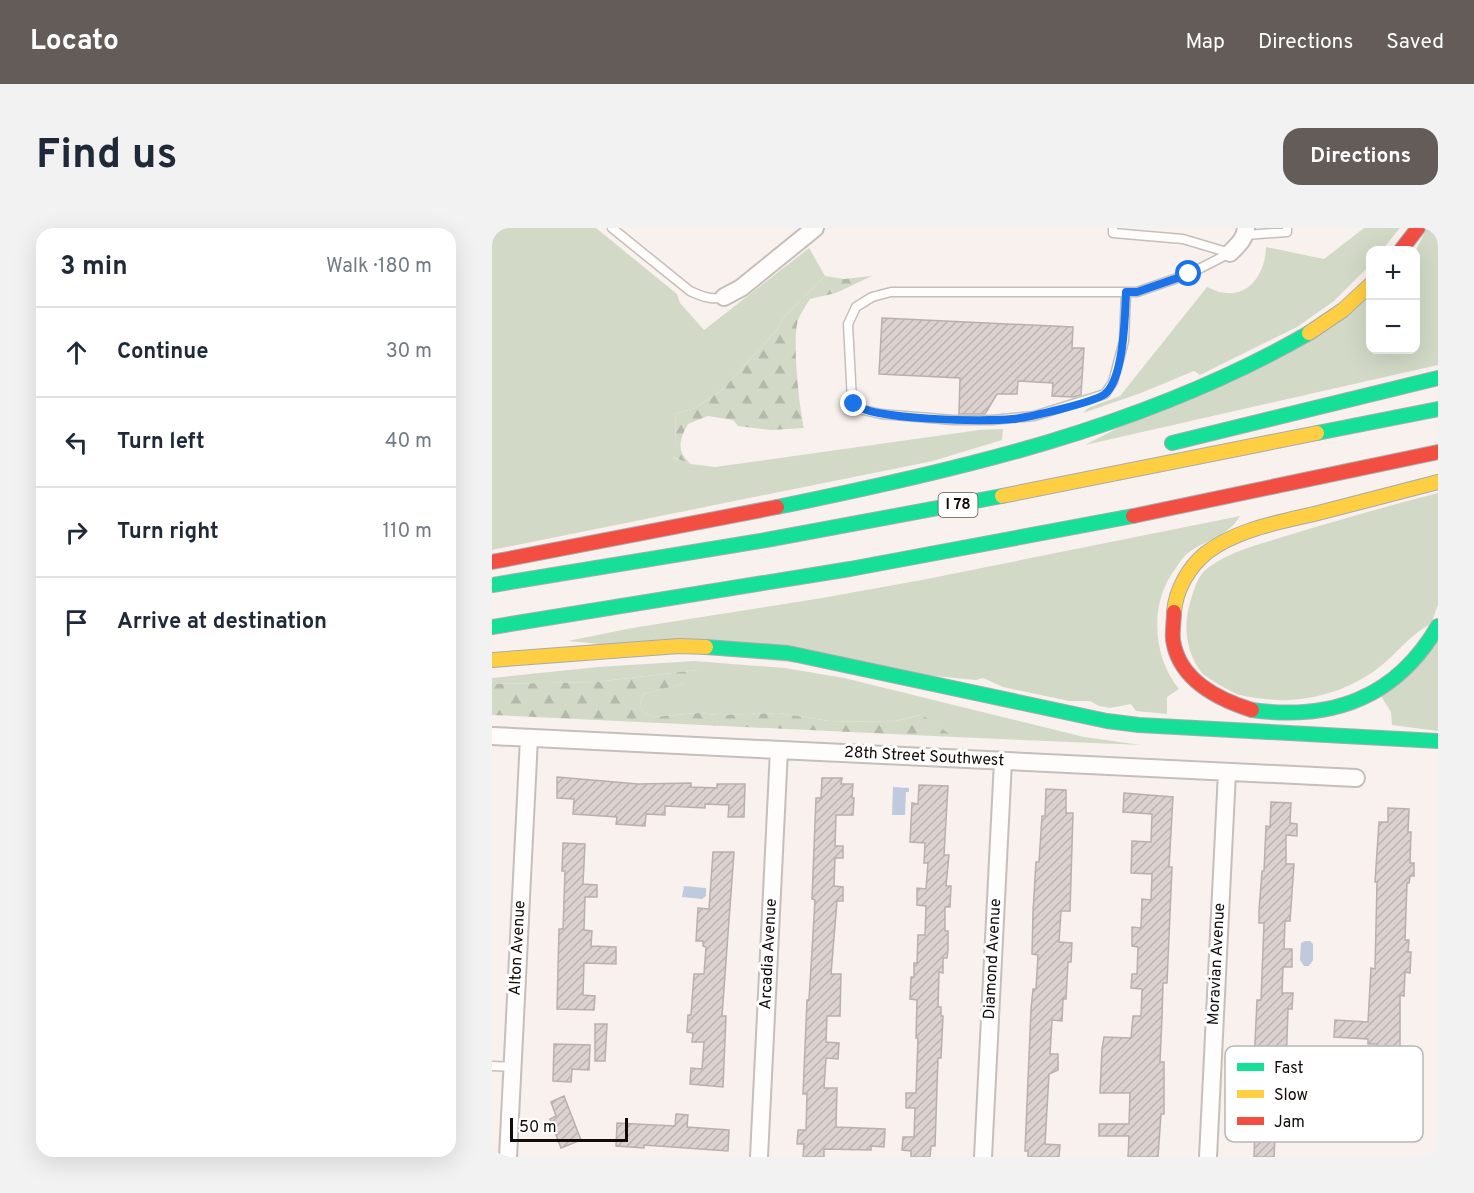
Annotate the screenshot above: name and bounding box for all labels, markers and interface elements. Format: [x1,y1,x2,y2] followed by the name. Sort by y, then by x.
[30,24,119,60] text: Locato
[1185,29,1225,56] text: Map
[1258,29,1353,56] text: Directions
[1386,29,1444,56] text: Saved
[1283,128,1438,185] button: Directions
[36,130,177,183] text: Find us
[1366,246,1420,354] map controls
[1366,246,1420,300] button: +
[60,251,128,284] text: 3 min
[326,254,432,280] text: Walk · 180 m
[1175,260,1201,286] route start
[1366,300,1420,354] button: −
[60,336,93,369] icon: ahead
[117,339,208,366] text: Continue
[386,339,432,365] text: 30 m
[840,390,866,416] route end
[60,426,93,459] icon: left
[117,429,205,456] text: Turn left
[385,429,432,455] text: 40 m
[938,493,978,517] road number: I 78
[60,516,93,549] icon: right
[117,519,219,546] text: Turn right
[383,519,432,545] text: 110 m
[60,606,93,639] icon: arrive
[117,609,327,636] text: Arrive at destination
[843,743,1005,771] street label: 28th Street Southwest
[756,898,782,1010] street label: Arcadia Avenue
[980,898,1006,1020] street label: Diamond Avenue
[506,900,530,996] street label: Alton Avenue
[1204,902,1230,1026] street label: Moravian Avenue
[1225,1046,1423,1142] legend
[1274,1059,1304,1079] text: Fast
[1274,1086,1308,1106] text: Slow
[1274,1113,1305,1133] text: Jam
[510,1115,628,1142] scale bar
[519,1118,557,1138] text: 50 m

